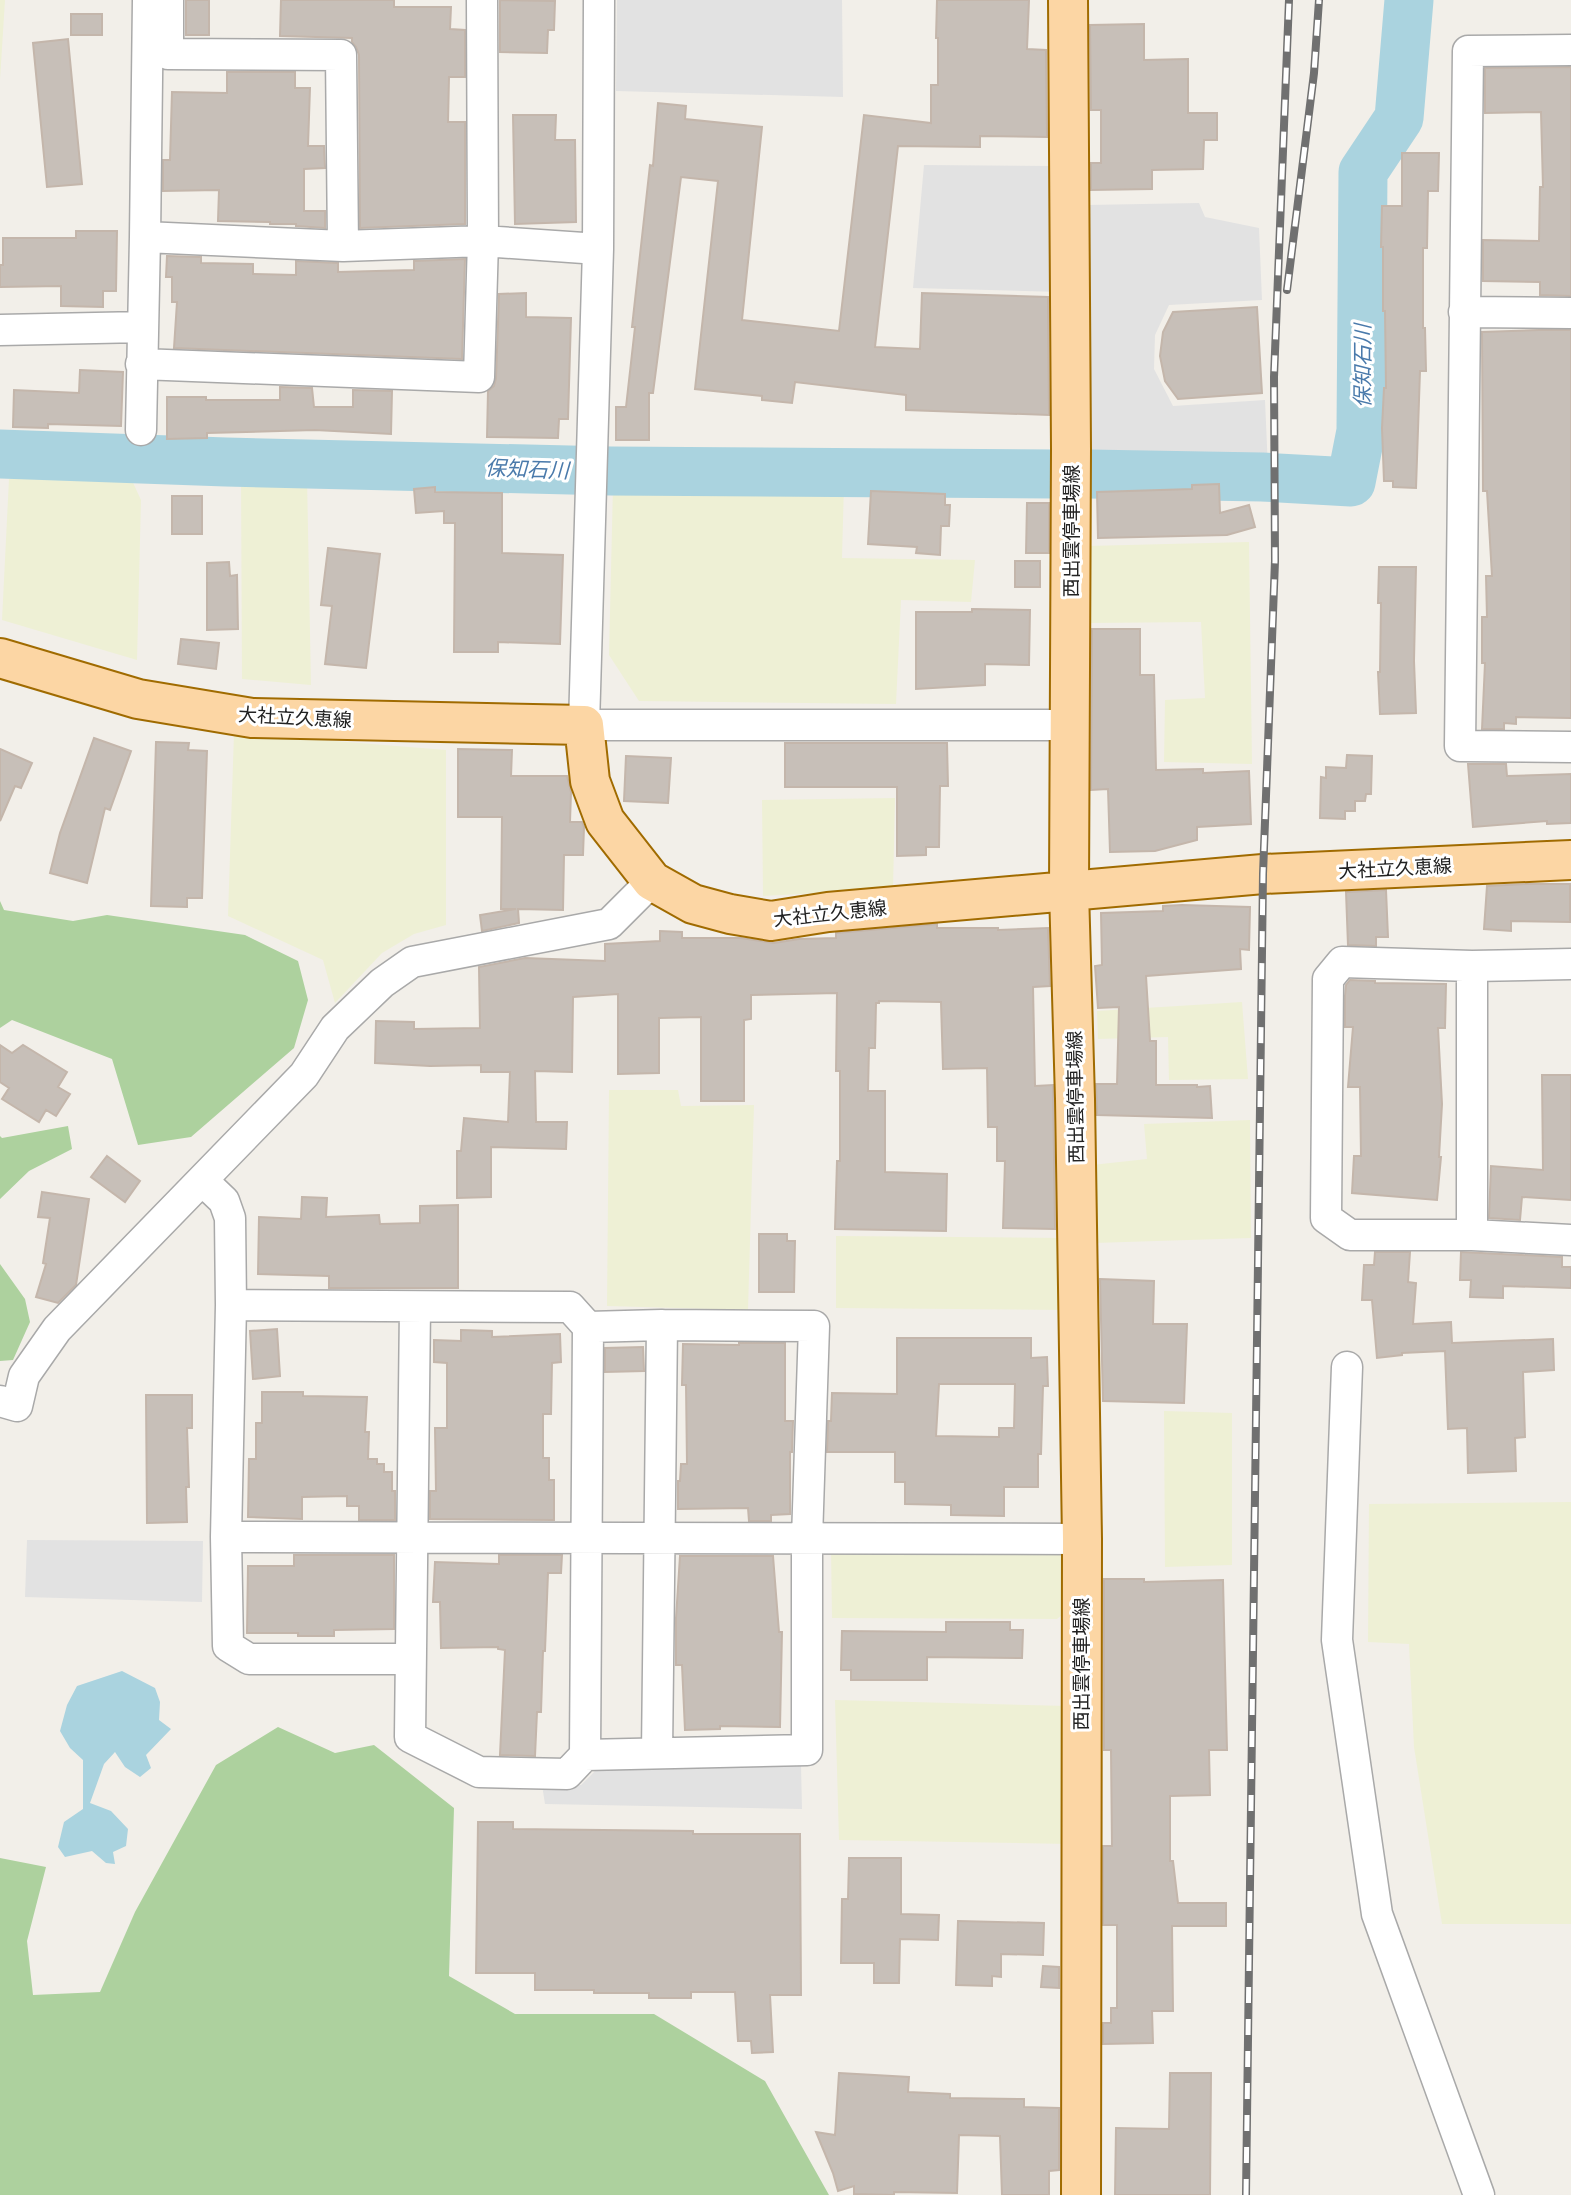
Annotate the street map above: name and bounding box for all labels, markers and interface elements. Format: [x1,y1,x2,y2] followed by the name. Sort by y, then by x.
[1349,322,1376,408] water label: 保知石川
[485,454,571,484] water label: 保知石川
[1059,464,1083,598] street label: 西出雲停車場線
[237,702,353,732] street label: 大社立久恵線
[1337,853,1453,883] street label: 大社立久恵線
[772,895,888,931] street label: 大社立久恵線
[1062,1030,1088,1164] street label: 西出雲停車場線
[1069,1597,1093,1731] street label: 西出雲停車場線

